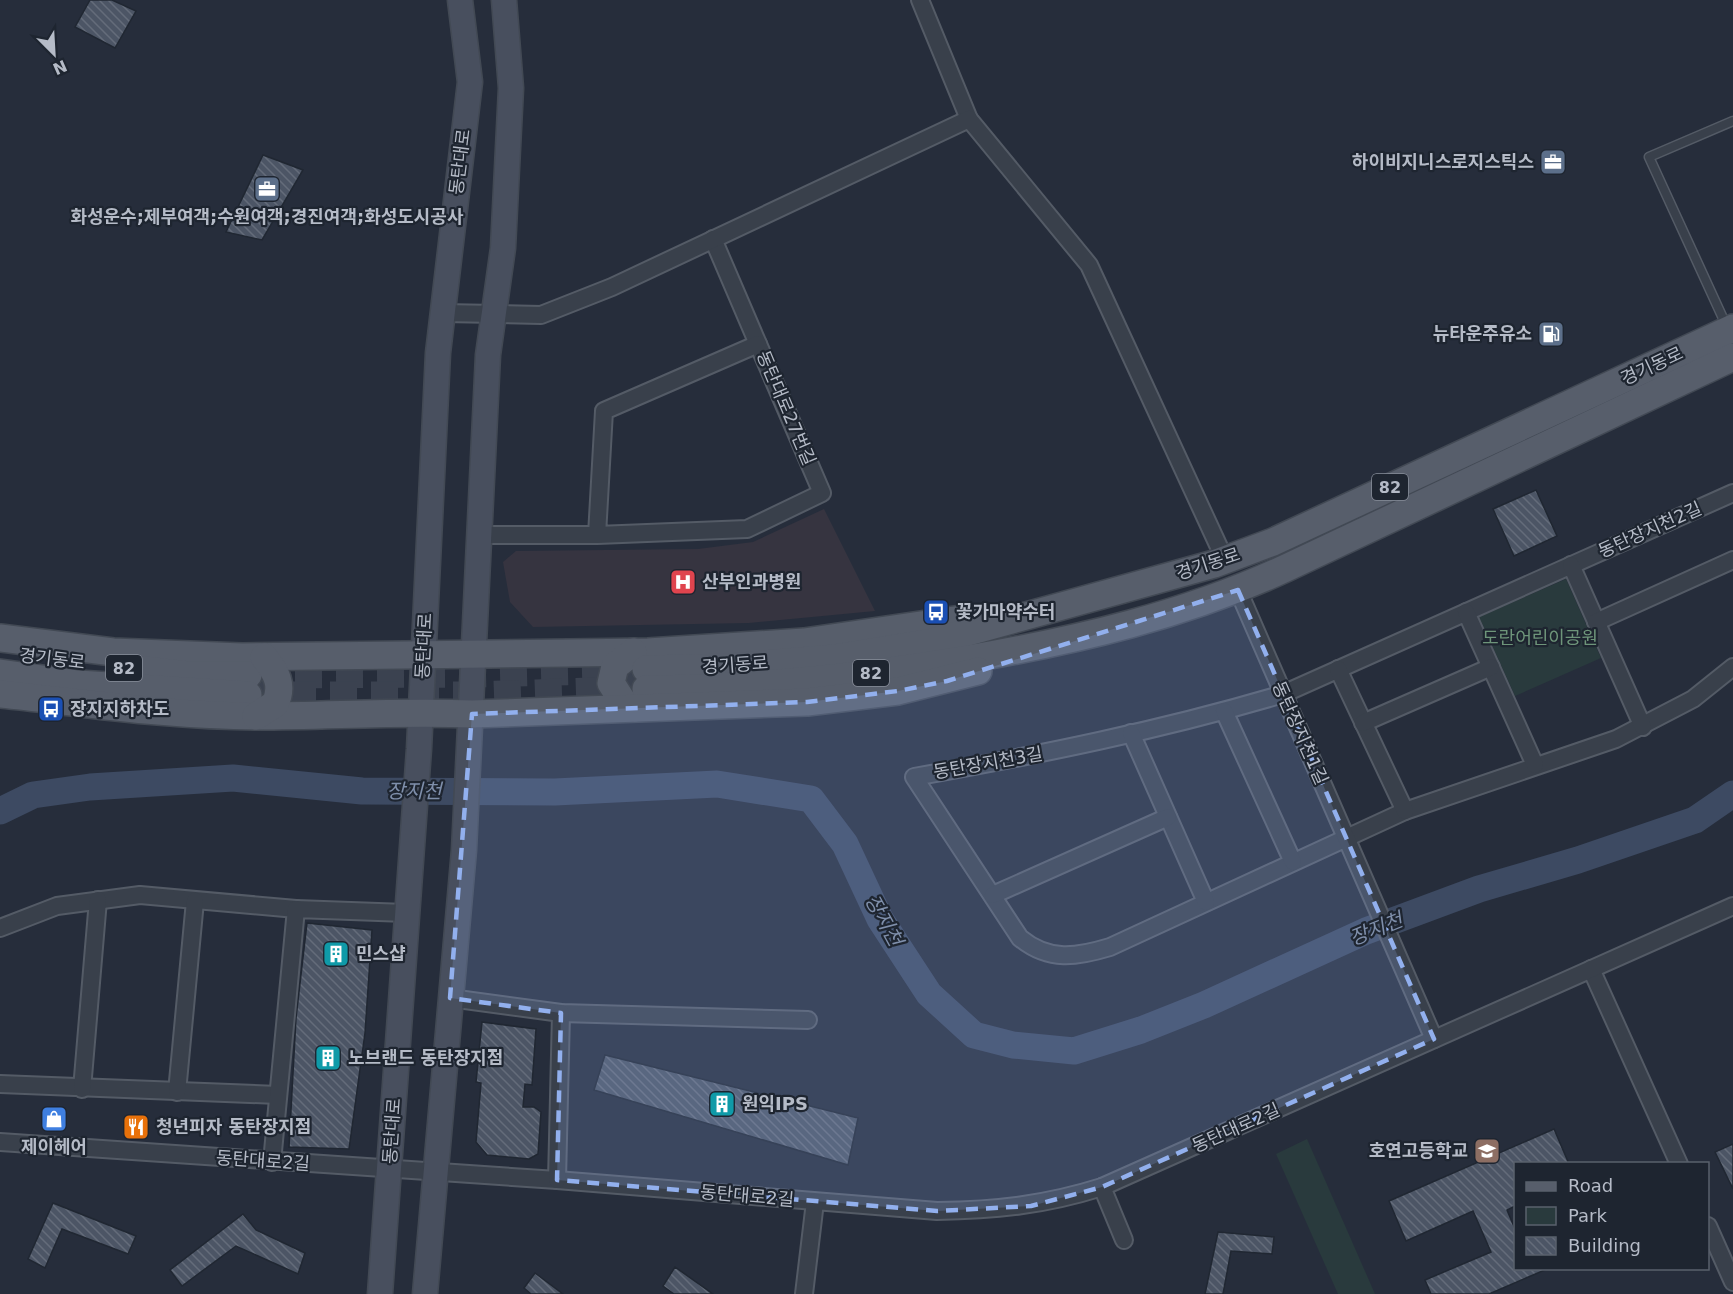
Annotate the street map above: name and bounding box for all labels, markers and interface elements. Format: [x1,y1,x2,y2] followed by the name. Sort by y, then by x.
[24,24,84,84] north arrow
[50,56,70,79] text: N
[445,128,474,196] street label: 동탄대로
[1538,147,1568,177] office icon: 하이비지니스로지스틱스
[1352,151,1534,172] place label: 하이비지니스로지스틱스
[252,174,282,204] office icon: 화성운수;제부여객;수원여객;경진여객;화성도시공사
[70,206,464,227] place label: 화성운수;제부여객;수원여객;경진여객;화성도시공사
[1536,319,1566,349] fuel station icon: 뉴타운주유소
[1433,323,1532,344] place label: 뉴타운주유소
[1617,342,1686,389] street label: 경기동로
[753,347,820,468] street label: 동탄대로27번길
[1372,474,1408,500] road number: 82
[1595,497,1705,562] street label: 동탄장지천2길
[1173,543,1243,584] street label: 경기동로
[668,567,698,597] hospital icon: 산부인과병원
[702,571,801,592] place label: 산부인과병원
[921,597,951,627] bus stop icon: 꽃가마약수터
[956,601,1055,622] place label: 꽃가마약수터
[411,612,436,680] street label: 동탄대로
[1482,627,1598,648] park label: 도란어린이공원
[18,644,86,673] street label: 경기동로
[701,652,769,677] street label: 경기동로
[106,655,142,681] road number: 82
[853,660,889,686] road number: 82
[1268,678,1333,788] street label: 동탄장지천1길
[36,694,66,724] bus stop icon: 장지지하차도
[70,698,169,719] place label: 장지지하차도
[932,743,1044,782] street label: 동탄장지천3길
[386,779,444,803] water label: 장지천
[860,890,909,952] water label: 장지천
[1346,907,1408,950] water label: 장지천
[321,939,351,969] building icon: 민스샵
[356,943,406,964] place label: 민스샵
[313,1043,343,1073] building icon: 노브랜드 동탄장지점
[348,1047,503,1068] place label: 노브랜드 동탄장지점
[707,1089,737,1119] building icon: 원익IPS
[742,1093,808,1114] place label: 원익IPS
[379,1097,404,1165] street label: 동탄대로
[1188,1099,1283,1156] street label: 동탄대로2길
[39,1104,69,1134] shop icon: 제이헤어
[121,1112,151,1142] restaurant icon: 청년피자 동탄장지점
[156,1116,311,1137] place label: 청년피자 동탄장지점
[21,1136,87,1157] place label: 제이헤어
[1472,1136,1502,1166] school or university icon: 호연고등학교
[1369,1140,1468,1161] place label: 호연고등학교
[215,1147,311,1174] street label: 동탄대로2길
[1514,1162,1709,1270] legend
[1568,1175,1613,1196] text: Road
[699,1181,795,1210] street label: 동탄대로2길
[1568,1205,1607,1226] text: Park
[1568,1235,1641,1256] text: Building

